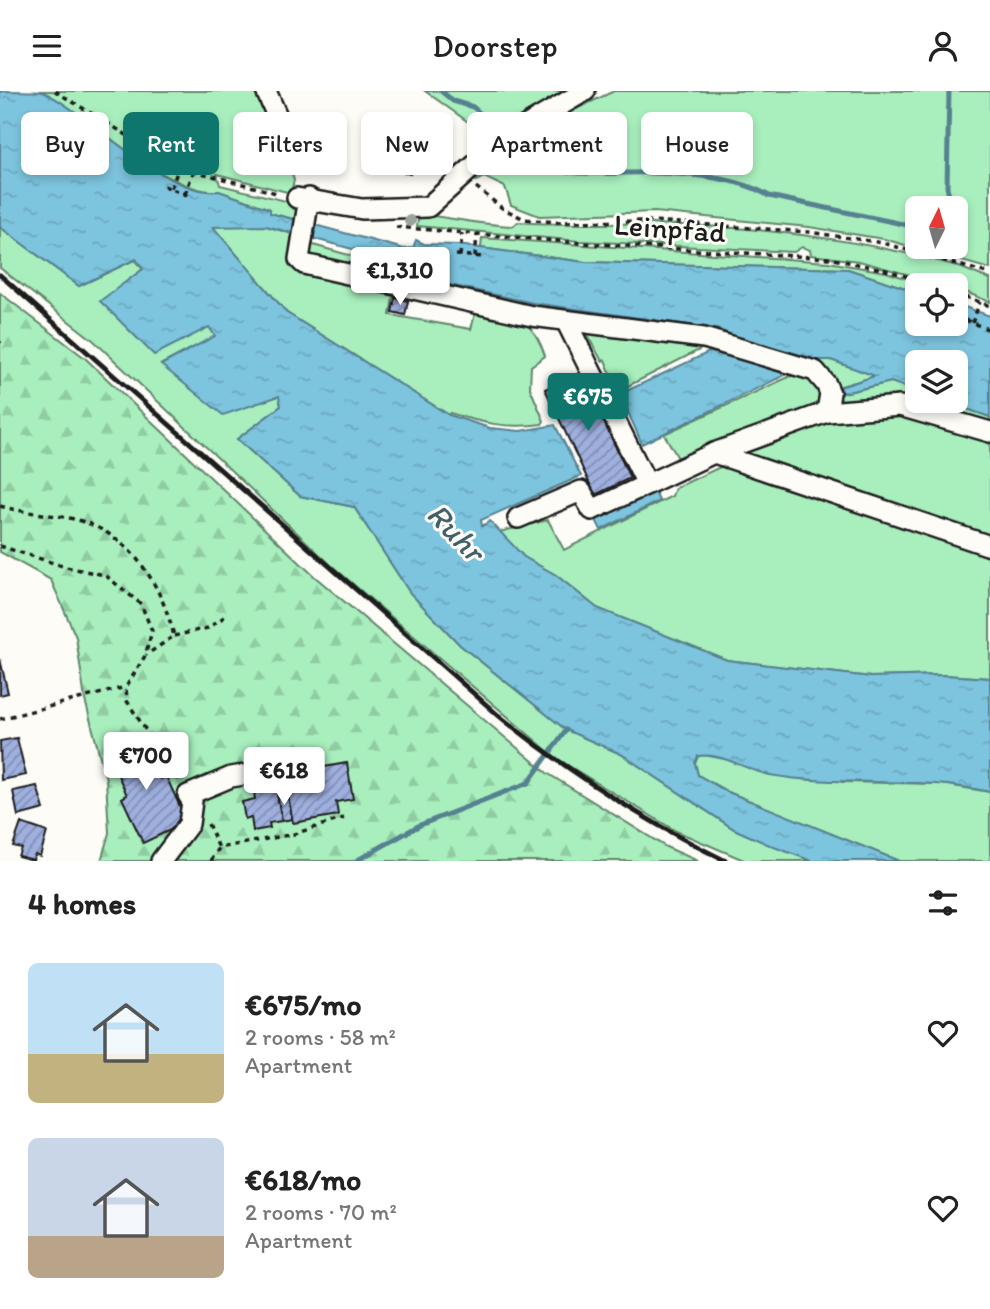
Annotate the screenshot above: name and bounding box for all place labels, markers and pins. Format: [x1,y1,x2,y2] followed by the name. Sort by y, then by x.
[343,247,457,307] pin: €1,310
[547,373,629,433] pin: €675
[105,733,187,792] pin: €700
[243,747,325,807] pin: €618

